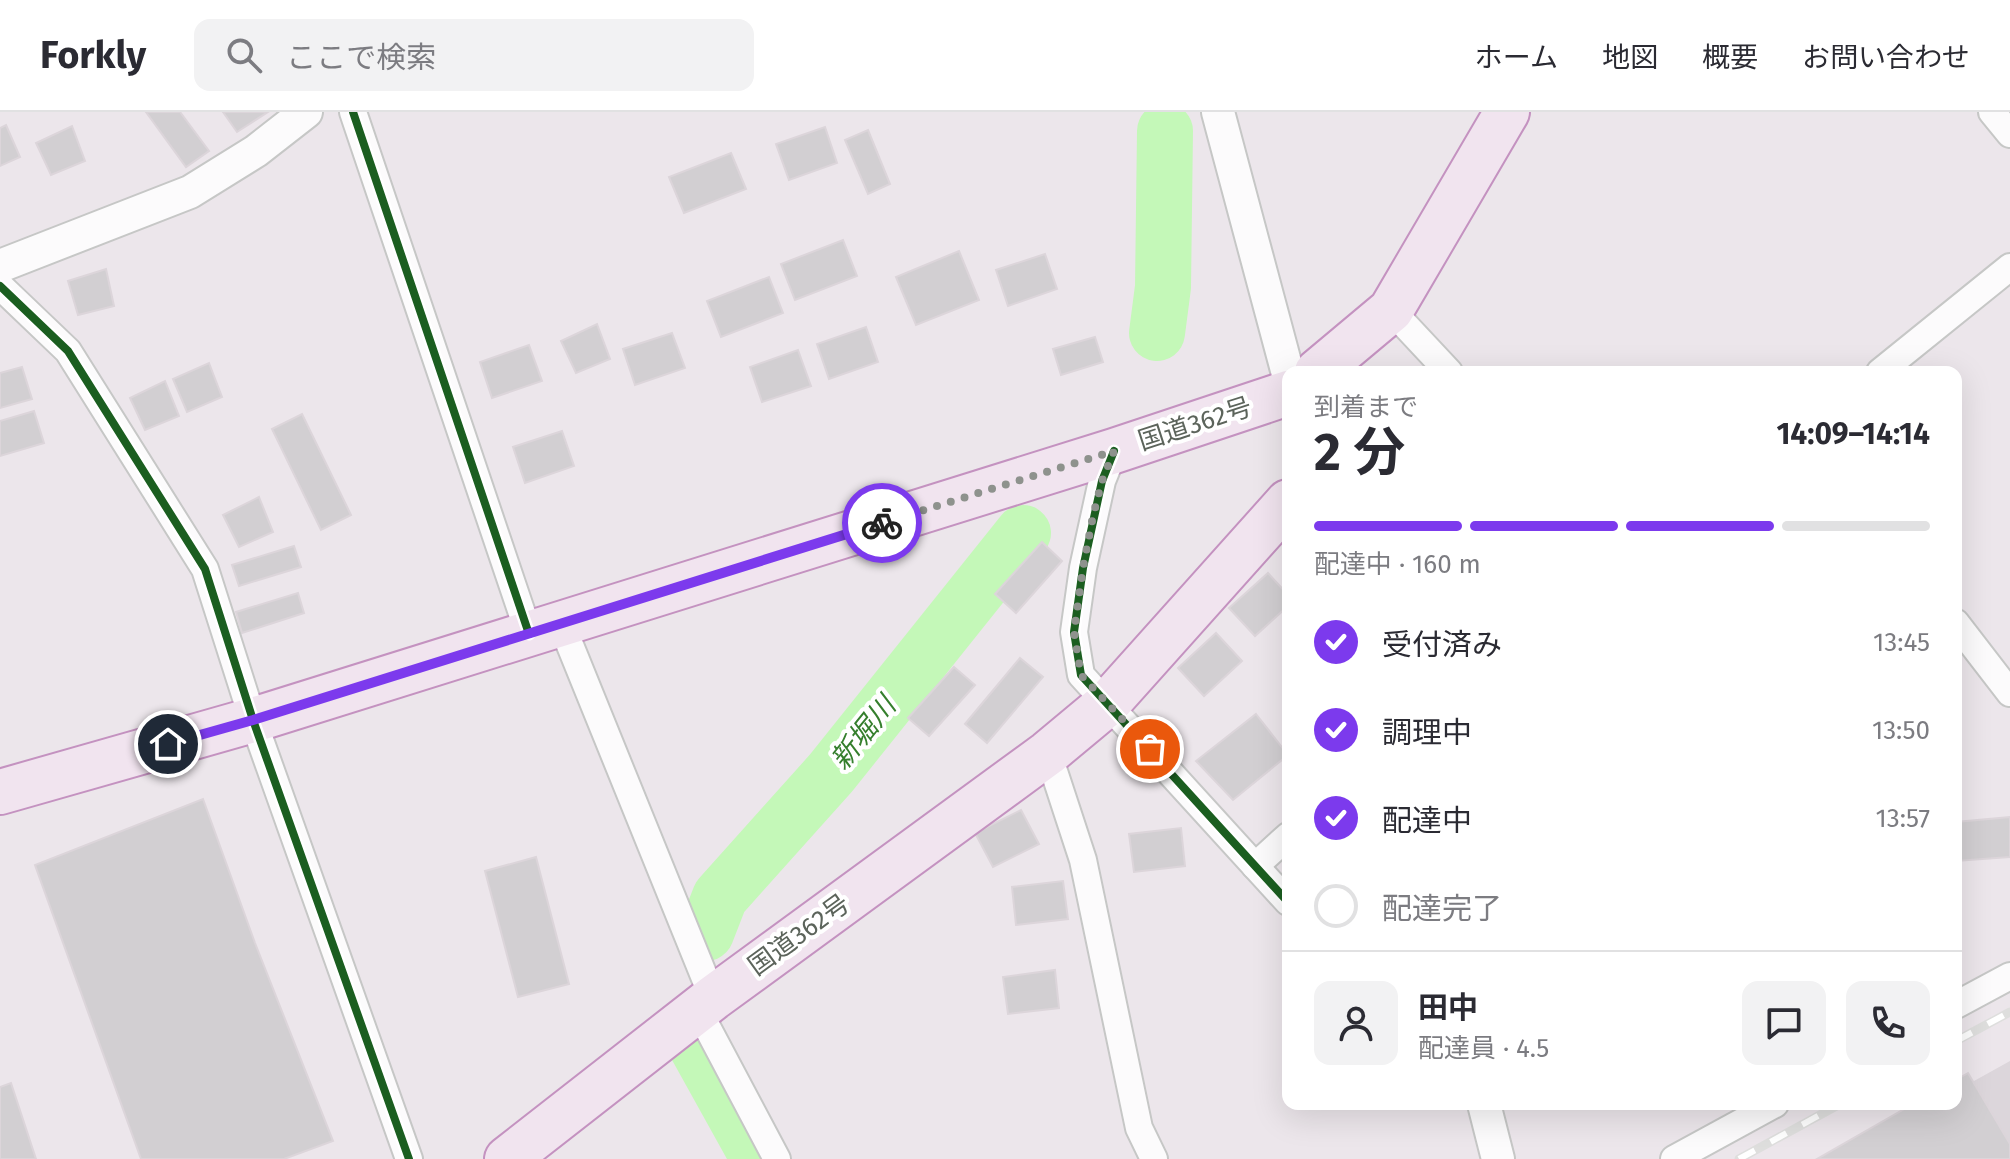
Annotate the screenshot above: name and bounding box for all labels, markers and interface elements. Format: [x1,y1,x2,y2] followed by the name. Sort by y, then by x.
[194,19,754,91] search box
[40,32,146,78] text: Forkly
[222,33,266,77] icon: search
[286,40,436,76] text: ここで検索
[1475,41,1558,74] text: ホーム
[1602,41,1658,74] text: 地図
[1702,41,1758,74] text: 概要
[1802,41,1970,74] text: お問い合わせ
[1134,391,1256,457] street label: 国道362号
[1314,392,1418,423] text: 到着まで
[1776,416,1930,452] text: 14:09–14:14
[1314,421,1405,484] text: 2 分
[842,483,922,563] courier
[860,501,904,545] icon: bike
[1314,549,1481,580] text: 配達中 · 160 m
[1314,620,1358,664] icon: check
[1382,627,1502,663] text: 受付済み
[1873,627,1930,658] text: 13:45
[824,688,904,776] water label: 新堀川
[1314,708,1358,752] icon: check
[134,710,202,778] pin
[1116,715,1184,783] pin
[1382,715,1472,751] text: 調理中
[1872,715,1930,746] text: 13:50
[146,722,190,766] icon: home
[1128,727,1172,771] icon: bag
[1314,796,1358,840] icon: check
[1382,803,1472,839] text: 配達中
[1875,803,1930,834] text: 13:57
[742,888,856,982] street label: 国道362号
[1382,891,1502,927] text: 配達完了
[1314,981,1398,1065] button: person
[1742,981,1826,1065] button: chat
[1846,981,1930,1065] button: phone
[1418,990,1478,1026] text: 田中
[1418,1033,1549,1064] text: 配達員 · 4.5

